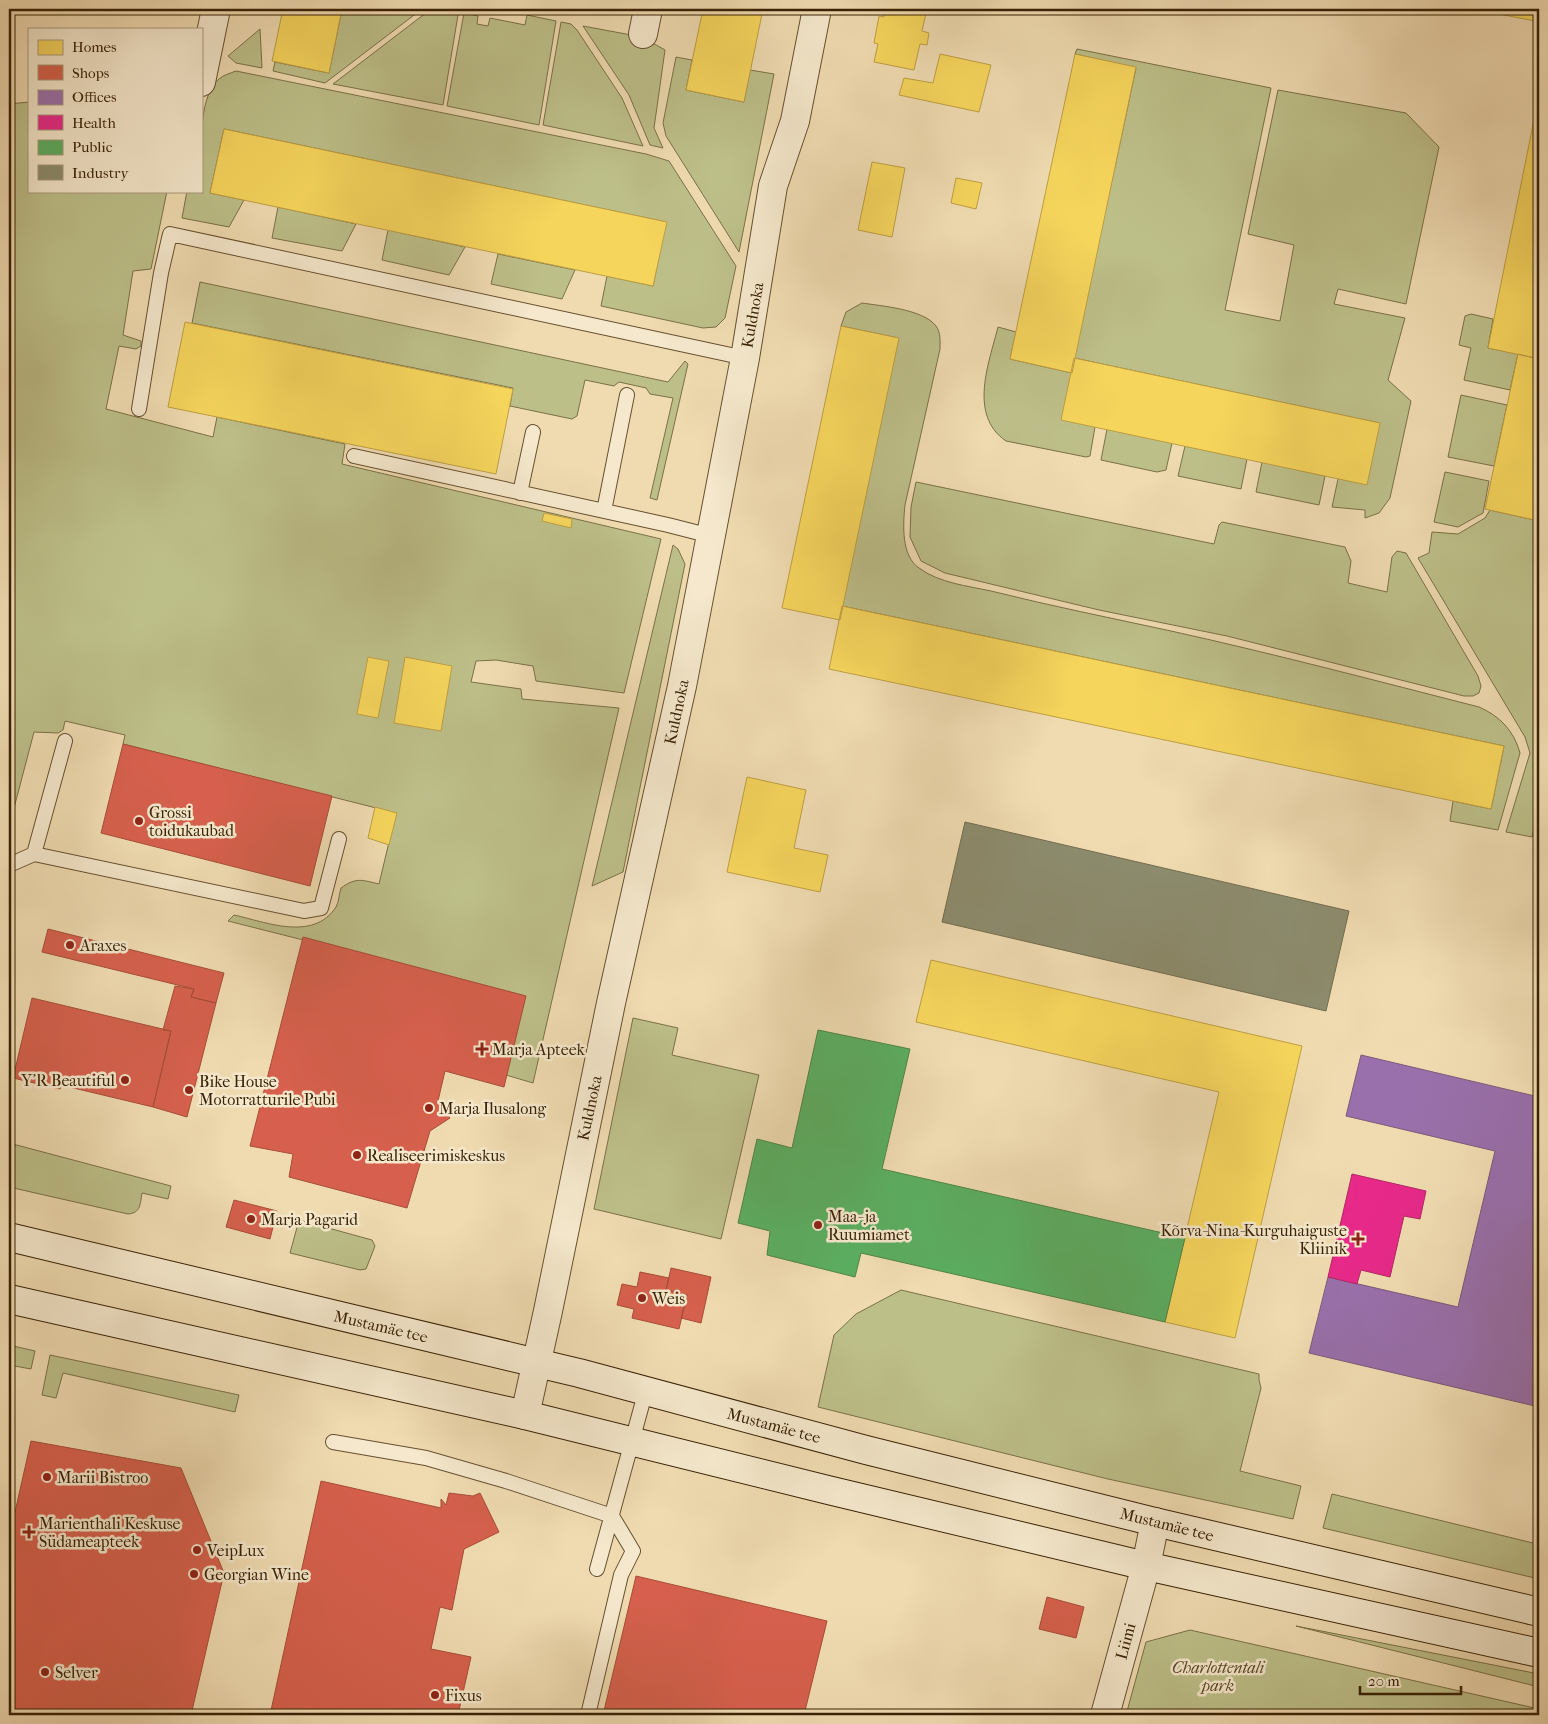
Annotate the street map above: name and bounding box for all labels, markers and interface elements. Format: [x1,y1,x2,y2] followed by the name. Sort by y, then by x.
[28,28,202,192] legend
[72,38,117,56] text: Homes
[72,64,110,82] text: Shops
[72,88,117,106] text: Offices
[72,114,116,132] text: Health
[72,138,113,156] text: Public
[72,164,129,182] text: Industry
[737,280,768,349] street label: Kuldnoka
[660,677,693,746] street label: Kuldnoka
[149,803,234,840] place label: Grossi toidukaubad
[133,815,145,827] marker: Grossi toidukaubad
[79,936,127,955] place label: Araxes
[64,939,76,951] marker: Araxes
[492,1040,586,1059] place label: Marja Apteek
[476,1043,488,1055] marker: Marja Apteek
[20,1071,116,1090] place label: Y'R Beautiful
[199,1072,336,1109] place label: Bike House Motorratturile Pubi
[573,1073,606,1142] street label: Kuldnoka
[119,1074,131,1086] marker: Y'R Beautiful
[183,1084,195,1096] marker: Bike House Motorratturile Pubi
[439,1099,547,1118] place label: Marja Ilusalong
[423,1102,435,1114] marker: Marja Ilusalong
[367,1146,505,1165] place label: Realiseerimiskeskus
[351,1149,363,1161] marker: Realiseerimiskeskus
[828,1207,910,1244] place label: Maa- ja Ruumiamet
[261,1210,358,1229] place label: Marja Pagarid
[245,1213,257,1225] marker: Marja Pagarid
[812,1219,824,1231] marker: Maa- ja Ruumiamet
[1160,1221,1348,1258] place label: Kõrva-Nina-Kurguhaiguste Kliinik
[1351,1232,1365,1246] marker: Kõrva-Nina-Kurguhaiguste Kliinik
[651,1289,685,1308] place label: Weis
[636,1292,648,1304] marker: Weis
[332,1306,430,1347] street label: Mustamäe tee
[725,1404,823,1447] street label: Mustamäe tee
[57,1468,148,1487] place label: Marii Bistroo
[41,1471,53,1483] marker: Marii Bistroo
[1118,1504,1216,1545] street label: Mustamäe tee
[39,1514,181,1551] place label: Marienthali Keskuse Südameapteek
[23,1526,35,1538] marker: Marienthali Keskuse Südameapteek
[206,1541,265,1560] place label: VeipLux
[191,1544,203,1556] marker: VeipLux
[204,1565,309,1584] place label: Georgian Wine
[188,1568,200,1580] marker: Georgian Wine
[1112,1620,1140,1662] street label: Liimi
[1172,1658,1266,1695] park label: Charlottentali park
[55,1663,98,1682] place label: Selver
[1360,1664,1462,1696] scale bar
[39,1666,51,1678] marker: Selver
[1368,1672,1400,1690] text: 20 m
[445,1686,482,1705] place label: Fixus
[429,1689,441,1701] marker: Fixus

